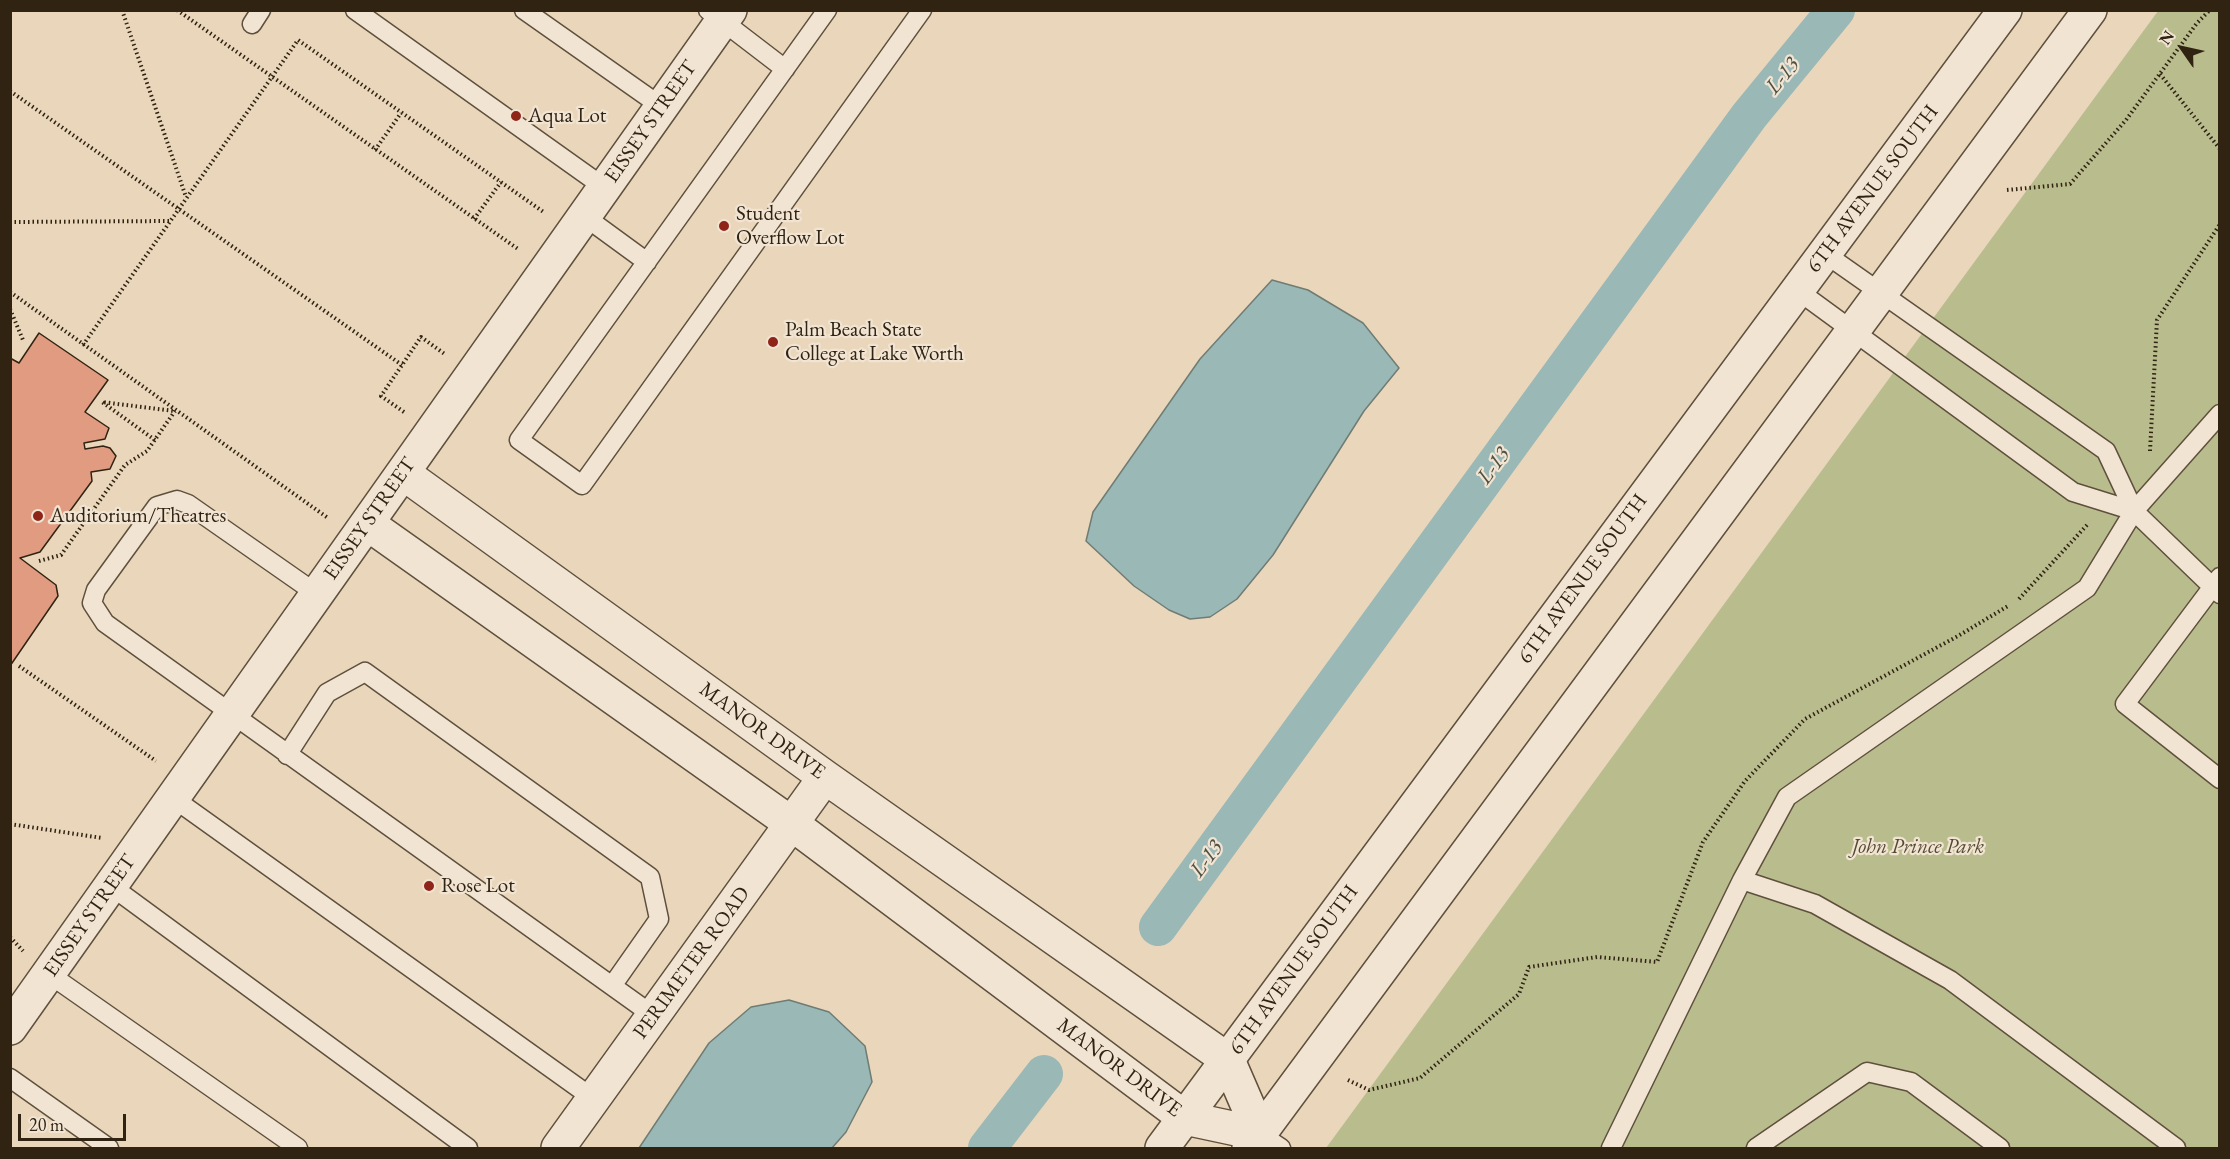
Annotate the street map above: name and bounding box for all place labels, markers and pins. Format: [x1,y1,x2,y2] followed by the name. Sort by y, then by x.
[528,103,606,129] place label: Aqua Lot
[509,109,523,123] marker: Aqua Lot
[736,201,844,251] place label: Student Overflow Lot
[717,219,731,233] marker: Student Overflow Lot
[785,317,964,367] place label: Palm Beach State College at Lake Worth
[766,335,780,349] marker: Palm Beach State College at Lake Worth
[50,503,226,529] place label: Auditorium/Theatres
[31,509,45,523] marker: Auditorium/Theatres
[441,873,515,899] place label: Rose Lot
[422,879,436,893] marker: Rose Lot

